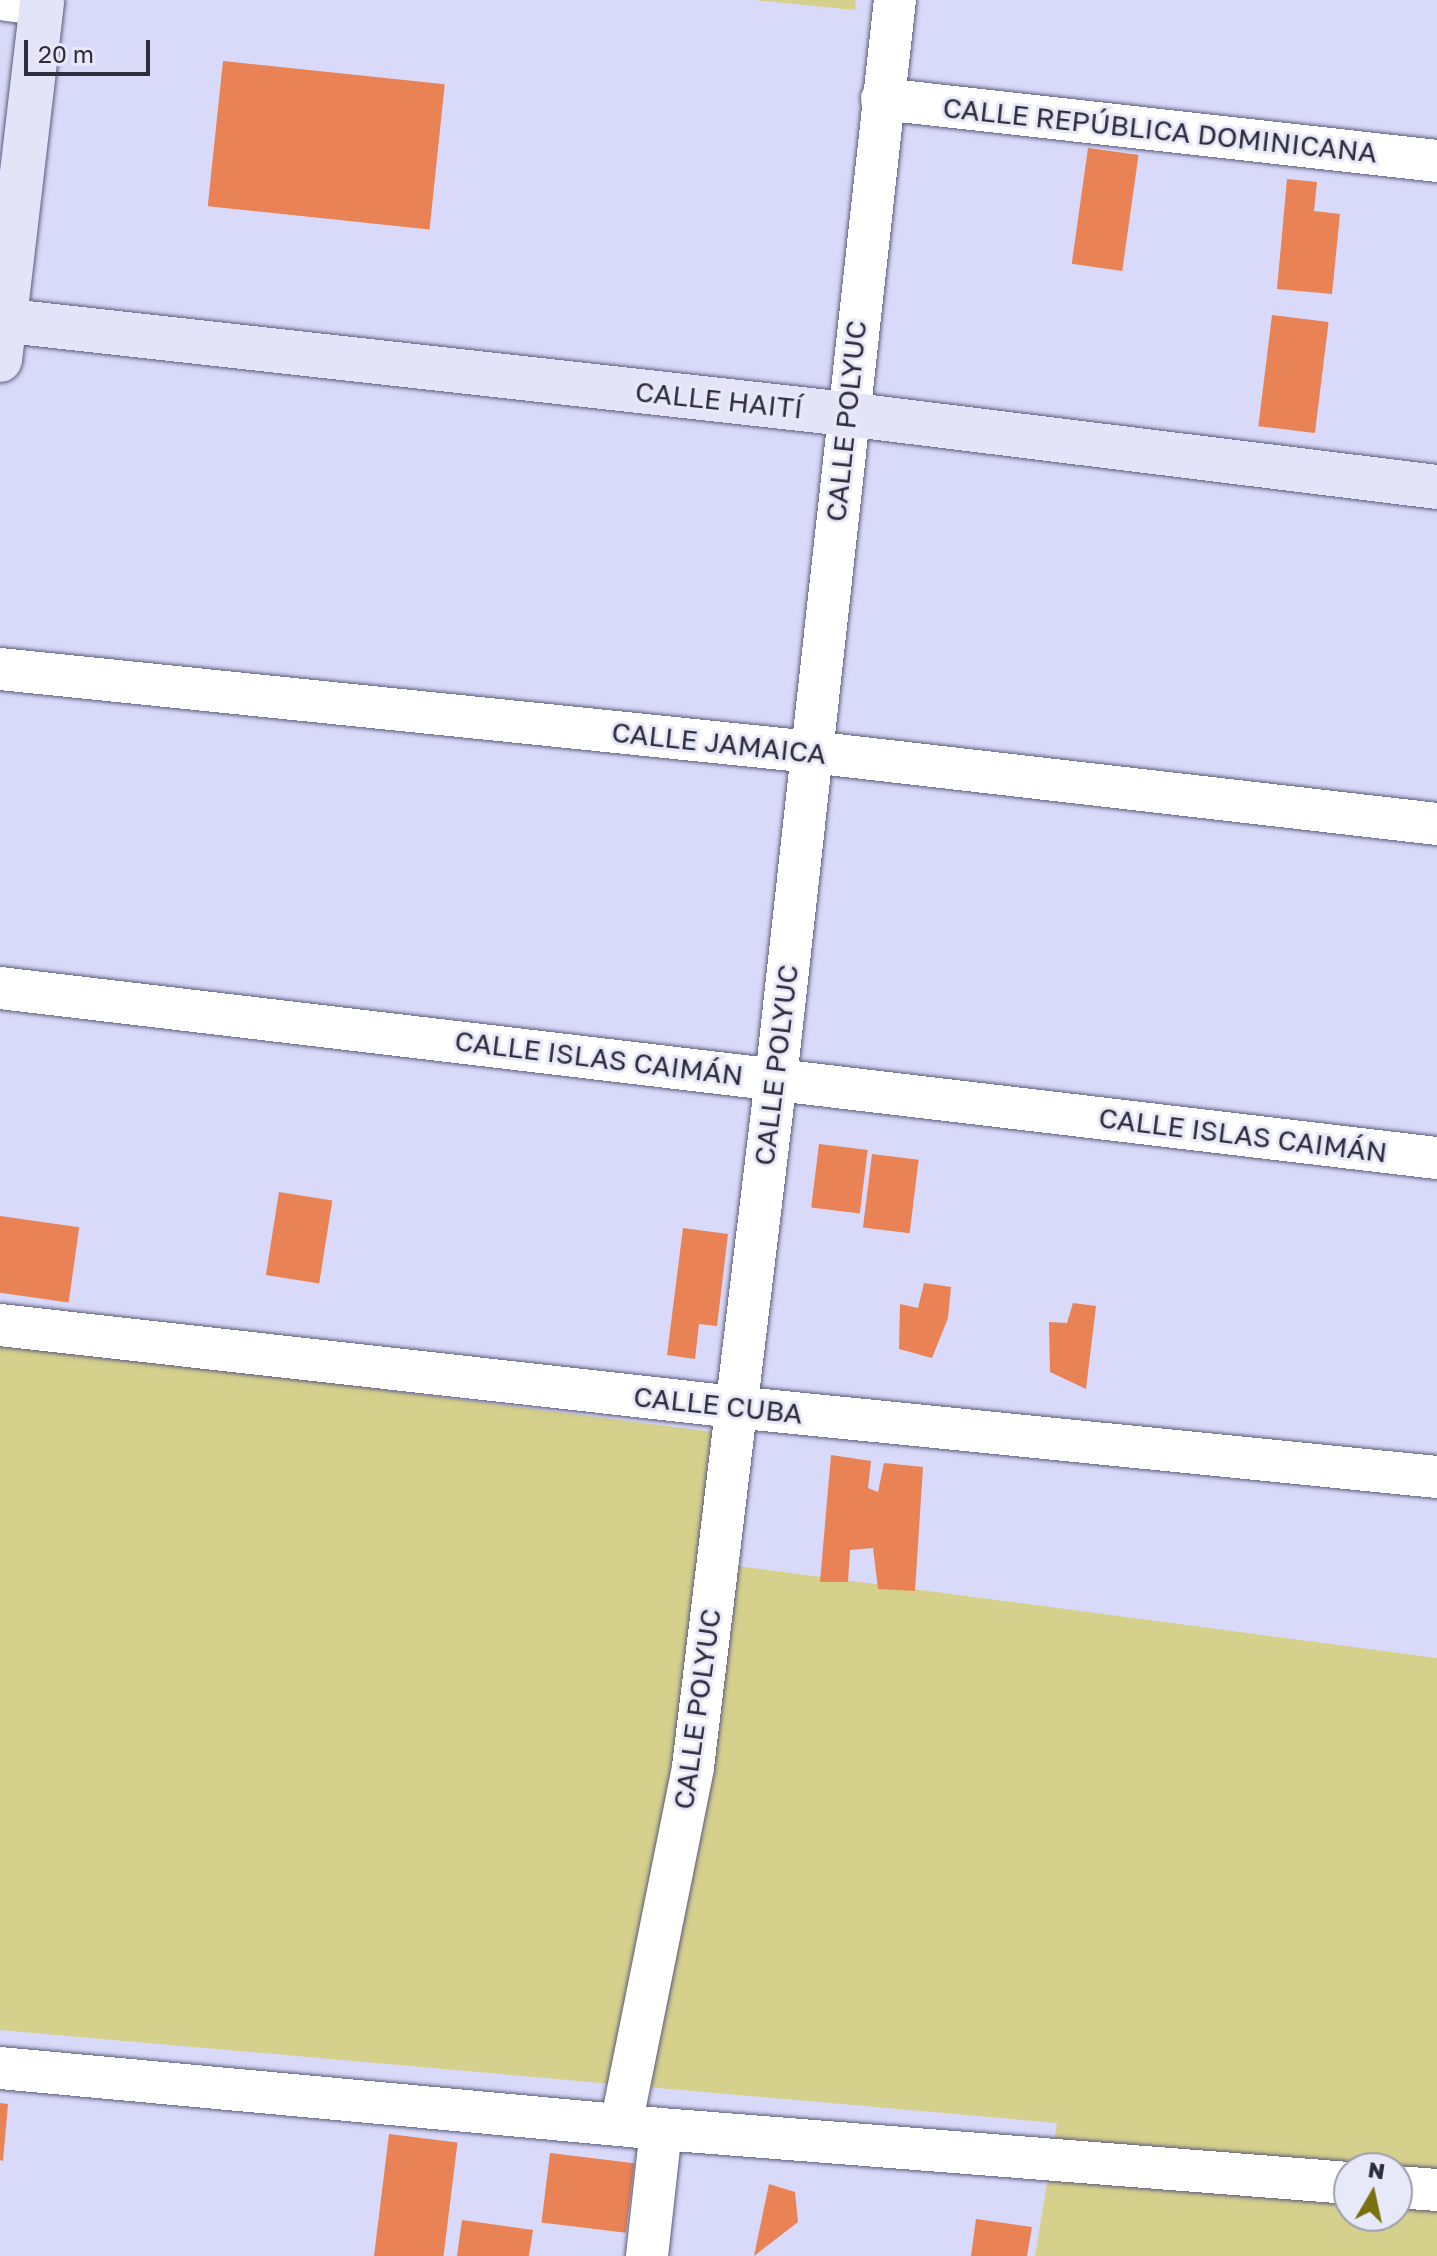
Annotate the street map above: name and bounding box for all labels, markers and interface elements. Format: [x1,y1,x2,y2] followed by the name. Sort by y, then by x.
[28,24,154,74] scale bar
[38,39,94,68] text: 20 m
[941,90,1379,170] street label: CALLE REPÚBLICA DOMINICANA
[819,319,873,523] street label: CALLE POLYUC
[634,374,804,426] street label: CALLE HAITÍ
[610,715,828,771] street label: CALLE JAMAICA
[747,963,805,1167] street label: CALLE POLYUC
[453,1024,745,1092] street label: CALLE ISLAS CAIMÁN
[1097,1101,1389,1169] street label: CALLE ISLAS CAIMÁN
[632,1379,804,1431] street label: CALLE CUBA
[666,1606,728,1812] street label: CALLE POLYUC
[1333,2152,1413,2232] north arrow
[1366,2155,1387,2184] text: N

